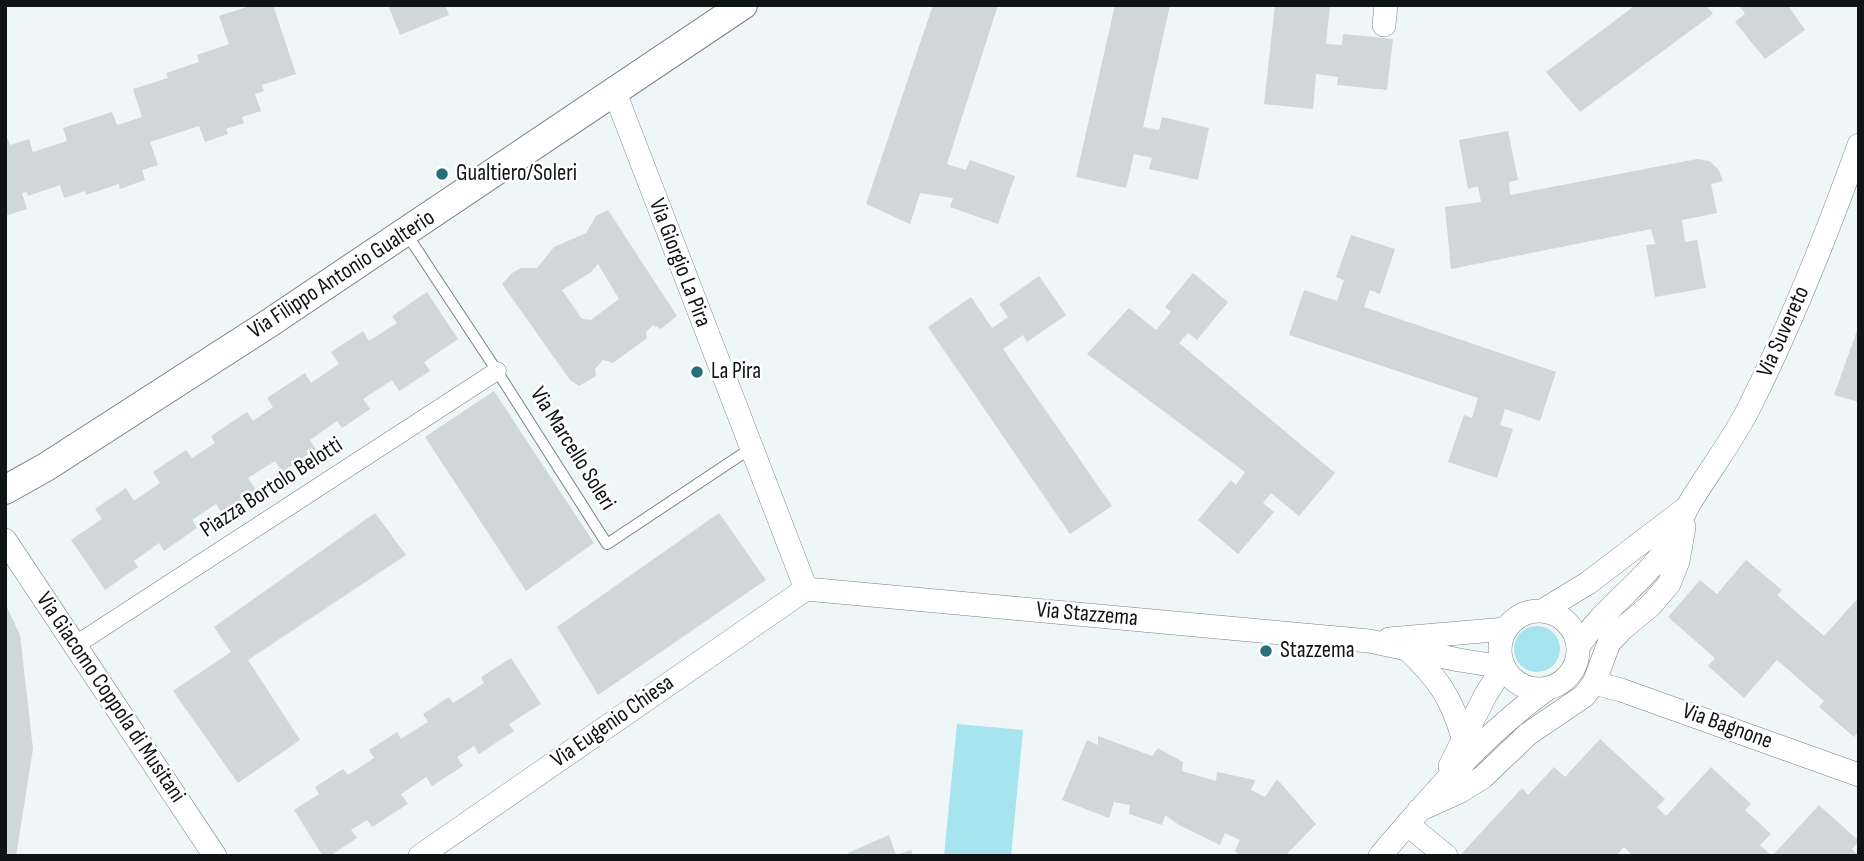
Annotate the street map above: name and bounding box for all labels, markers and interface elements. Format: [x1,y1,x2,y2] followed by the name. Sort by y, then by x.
[456,160,577,188] place label: Gualtiero/Soleri
[434,166,450,182] marker: Gualtiero/Soleri
[642,195,716,331] street label: Via Giorgio La Pira
[244,204,440,346] street label: Via Filippo Antonio Gualterio
[1752,282,1816,382] street label: Via Suvereto
[711,358,761,386] place label: La Pira
[689,364,705,380] marker: La Pira
[523,382,621,516] street label: Via Marcello Soleri
[196,432,348,544] street label: Piazza Bortolo Belotti
[29,588,191,808] street label: Via Giacomo Coppola di Musitani
[1035,597,1139,633] street label: Via Stazzema
[1280,637,1355,665] place label: Stazzema
[1258,643,1274,659] marker: Stazzema
[546,670,680,774] street label: Via Eugenio Chiesa
[1678,698,1776,756] street label: Via Bagnone

